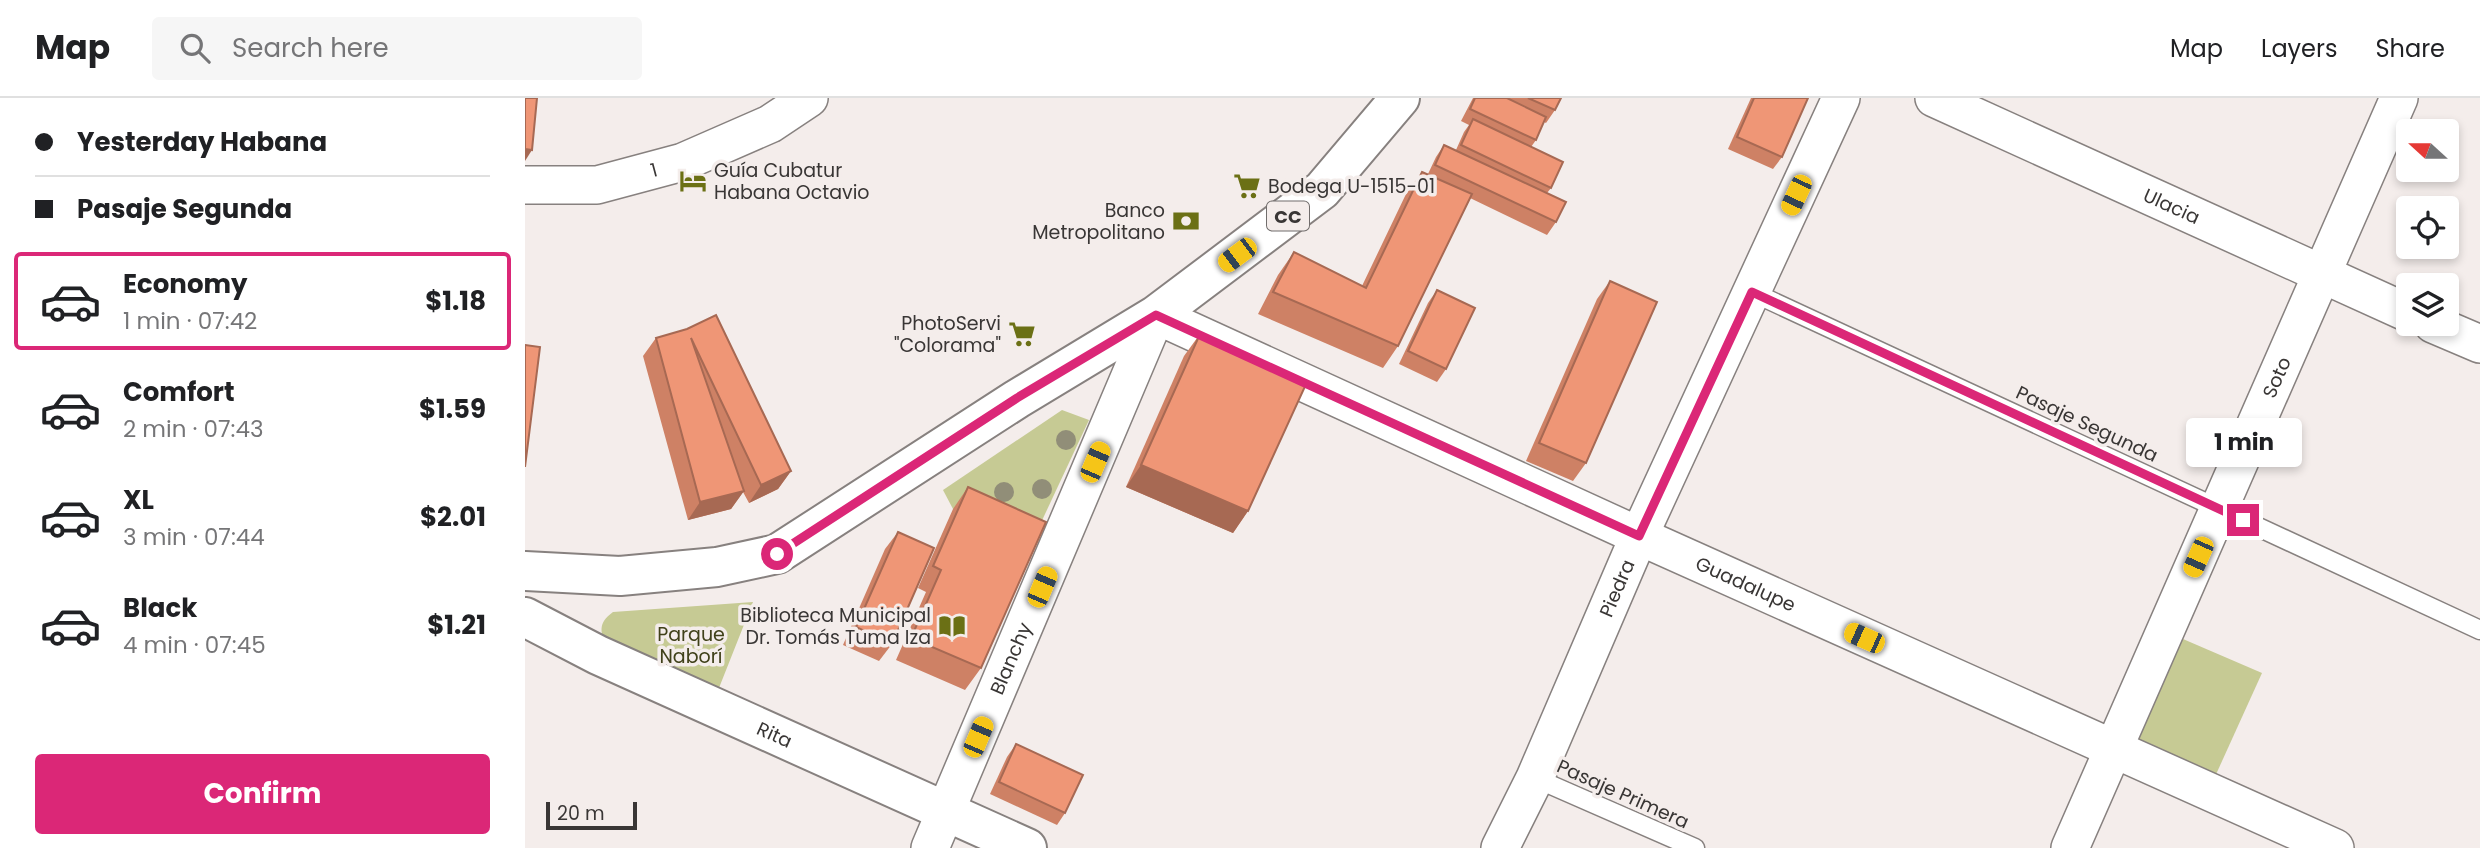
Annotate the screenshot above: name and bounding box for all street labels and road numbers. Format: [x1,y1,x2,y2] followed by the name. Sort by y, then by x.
[648,156,660,184] street label: 1
[2139,181,2204,230] street label: Ulacia
[1267,202,1309,230] road number: CC
[2256,352,2297,402] street label: Soto
[2012,379,2162,469] street label: Pasaje Segunda
[1691,550,1800,618] street label: Guadalupe
[1592,555,1641,621] street label: Piedra
[983,618,1038,699] street label: Blanchy
[753,715,797,754] street label: Rita
[1553,753,1693,835] street label: Pasaje Primera

